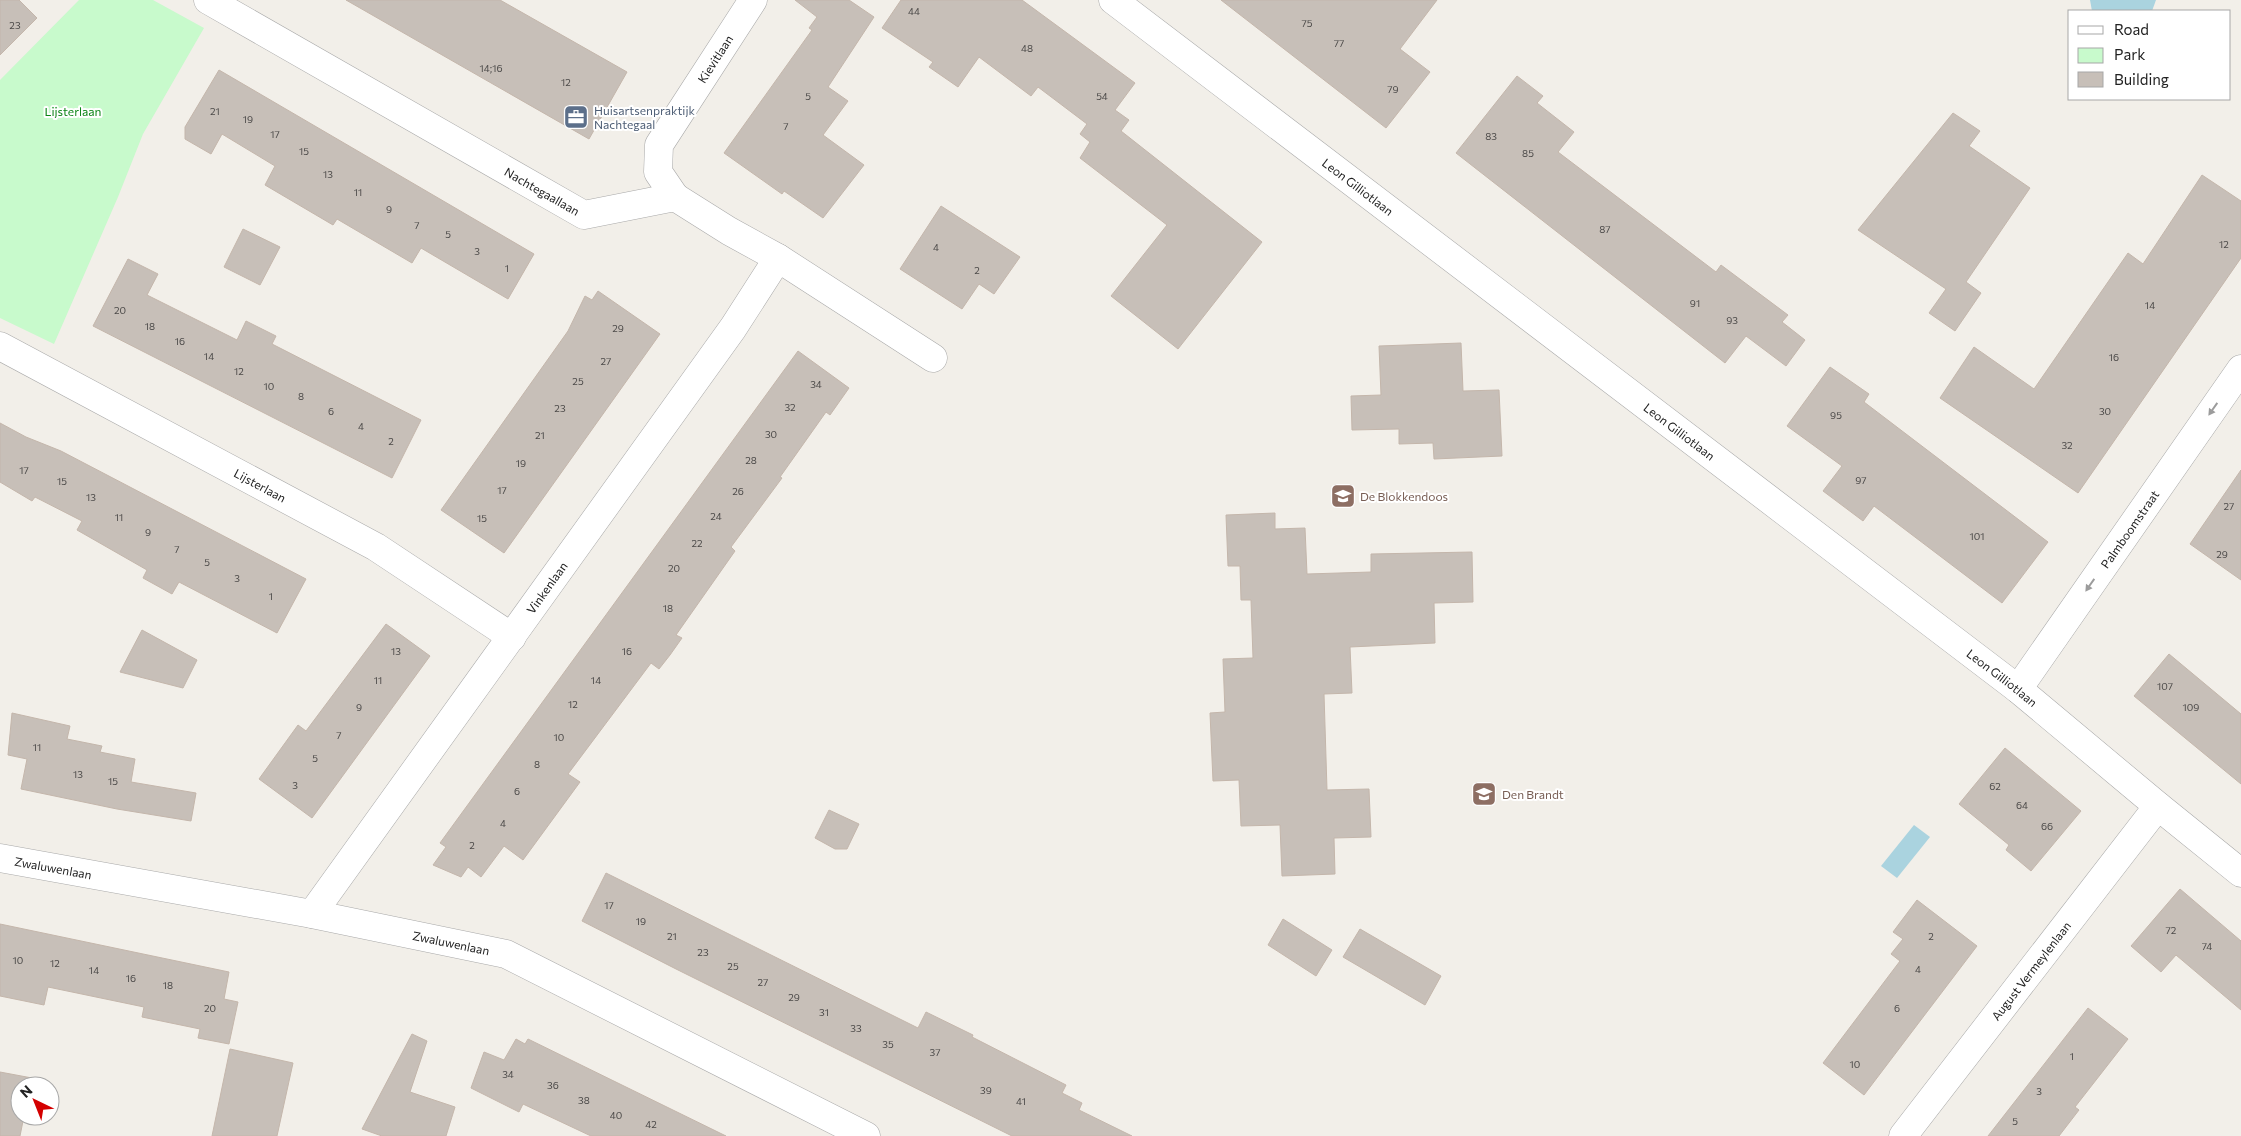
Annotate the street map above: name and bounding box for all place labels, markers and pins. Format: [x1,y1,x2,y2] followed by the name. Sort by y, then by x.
[594,103,696,131] place label: Huisartsenpraktijk Nachtegaal
[563,104,589,130] office icon: Huisartsenpraktijk Nachtegaal
[1330,483,1356,509] school or university icon: De Blokkendoos
[1360,489,1448,503] place label: De Blokkendoos
[1471,781,1497,807] school or university icon: Den Brandt
[1502,787,1564,801] place label: Den Brandt

